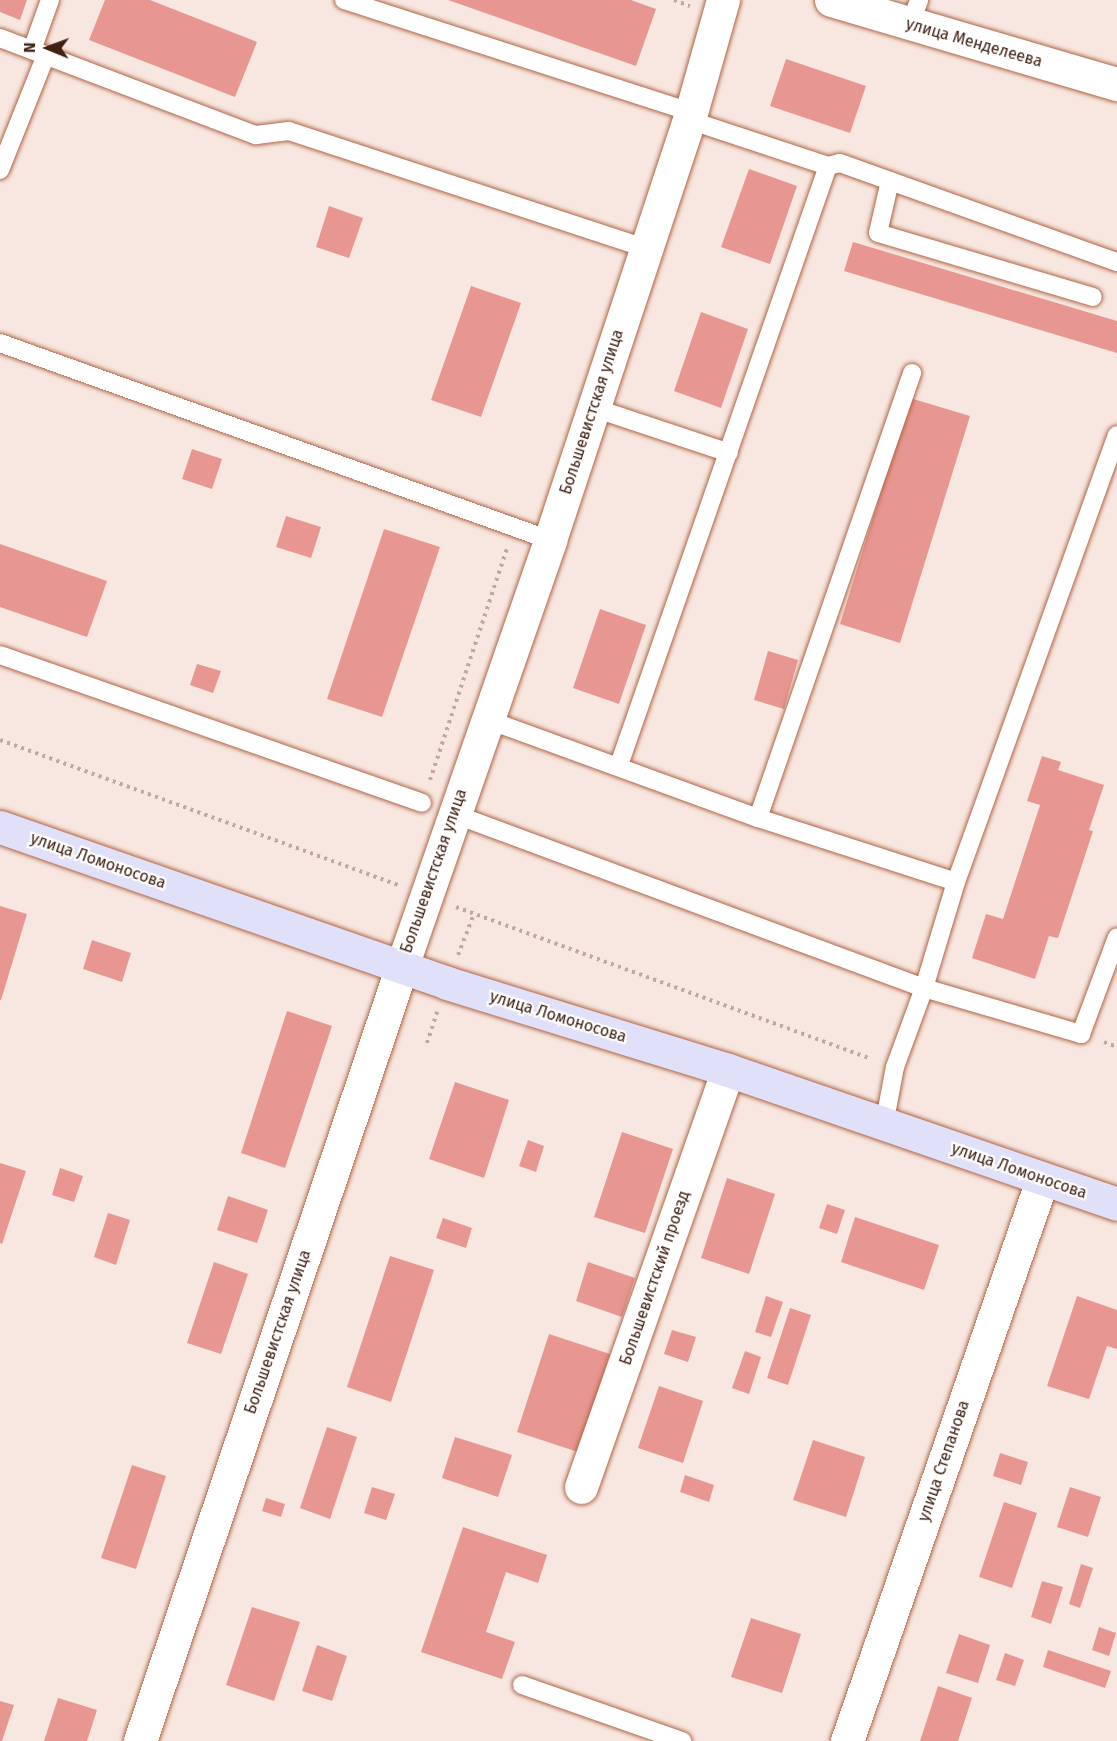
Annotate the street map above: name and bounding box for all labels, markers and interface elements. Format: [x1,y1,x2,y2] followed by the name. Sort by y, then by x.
[904,14,1044,72] street label: улица Менделеева
[18,18,78,78] north arrow
[20,42,39,53] text: N
[556,327,628,497] street label: Большевистская улица
[397,786,471,956] street label: Большевистская улица
[28,829,168,893] street label: улица Ломоносова
[487,987,629,1047] street label: улица Ломоносова
[949,1139,1089,1203] street label: улица Ломоносова
[616,1188,694,1368] street label: Большевистский проезд
[241,1247,315,1417] street label: Большевистская улица
[914,1398,974,1524] street label: улица Степанова

